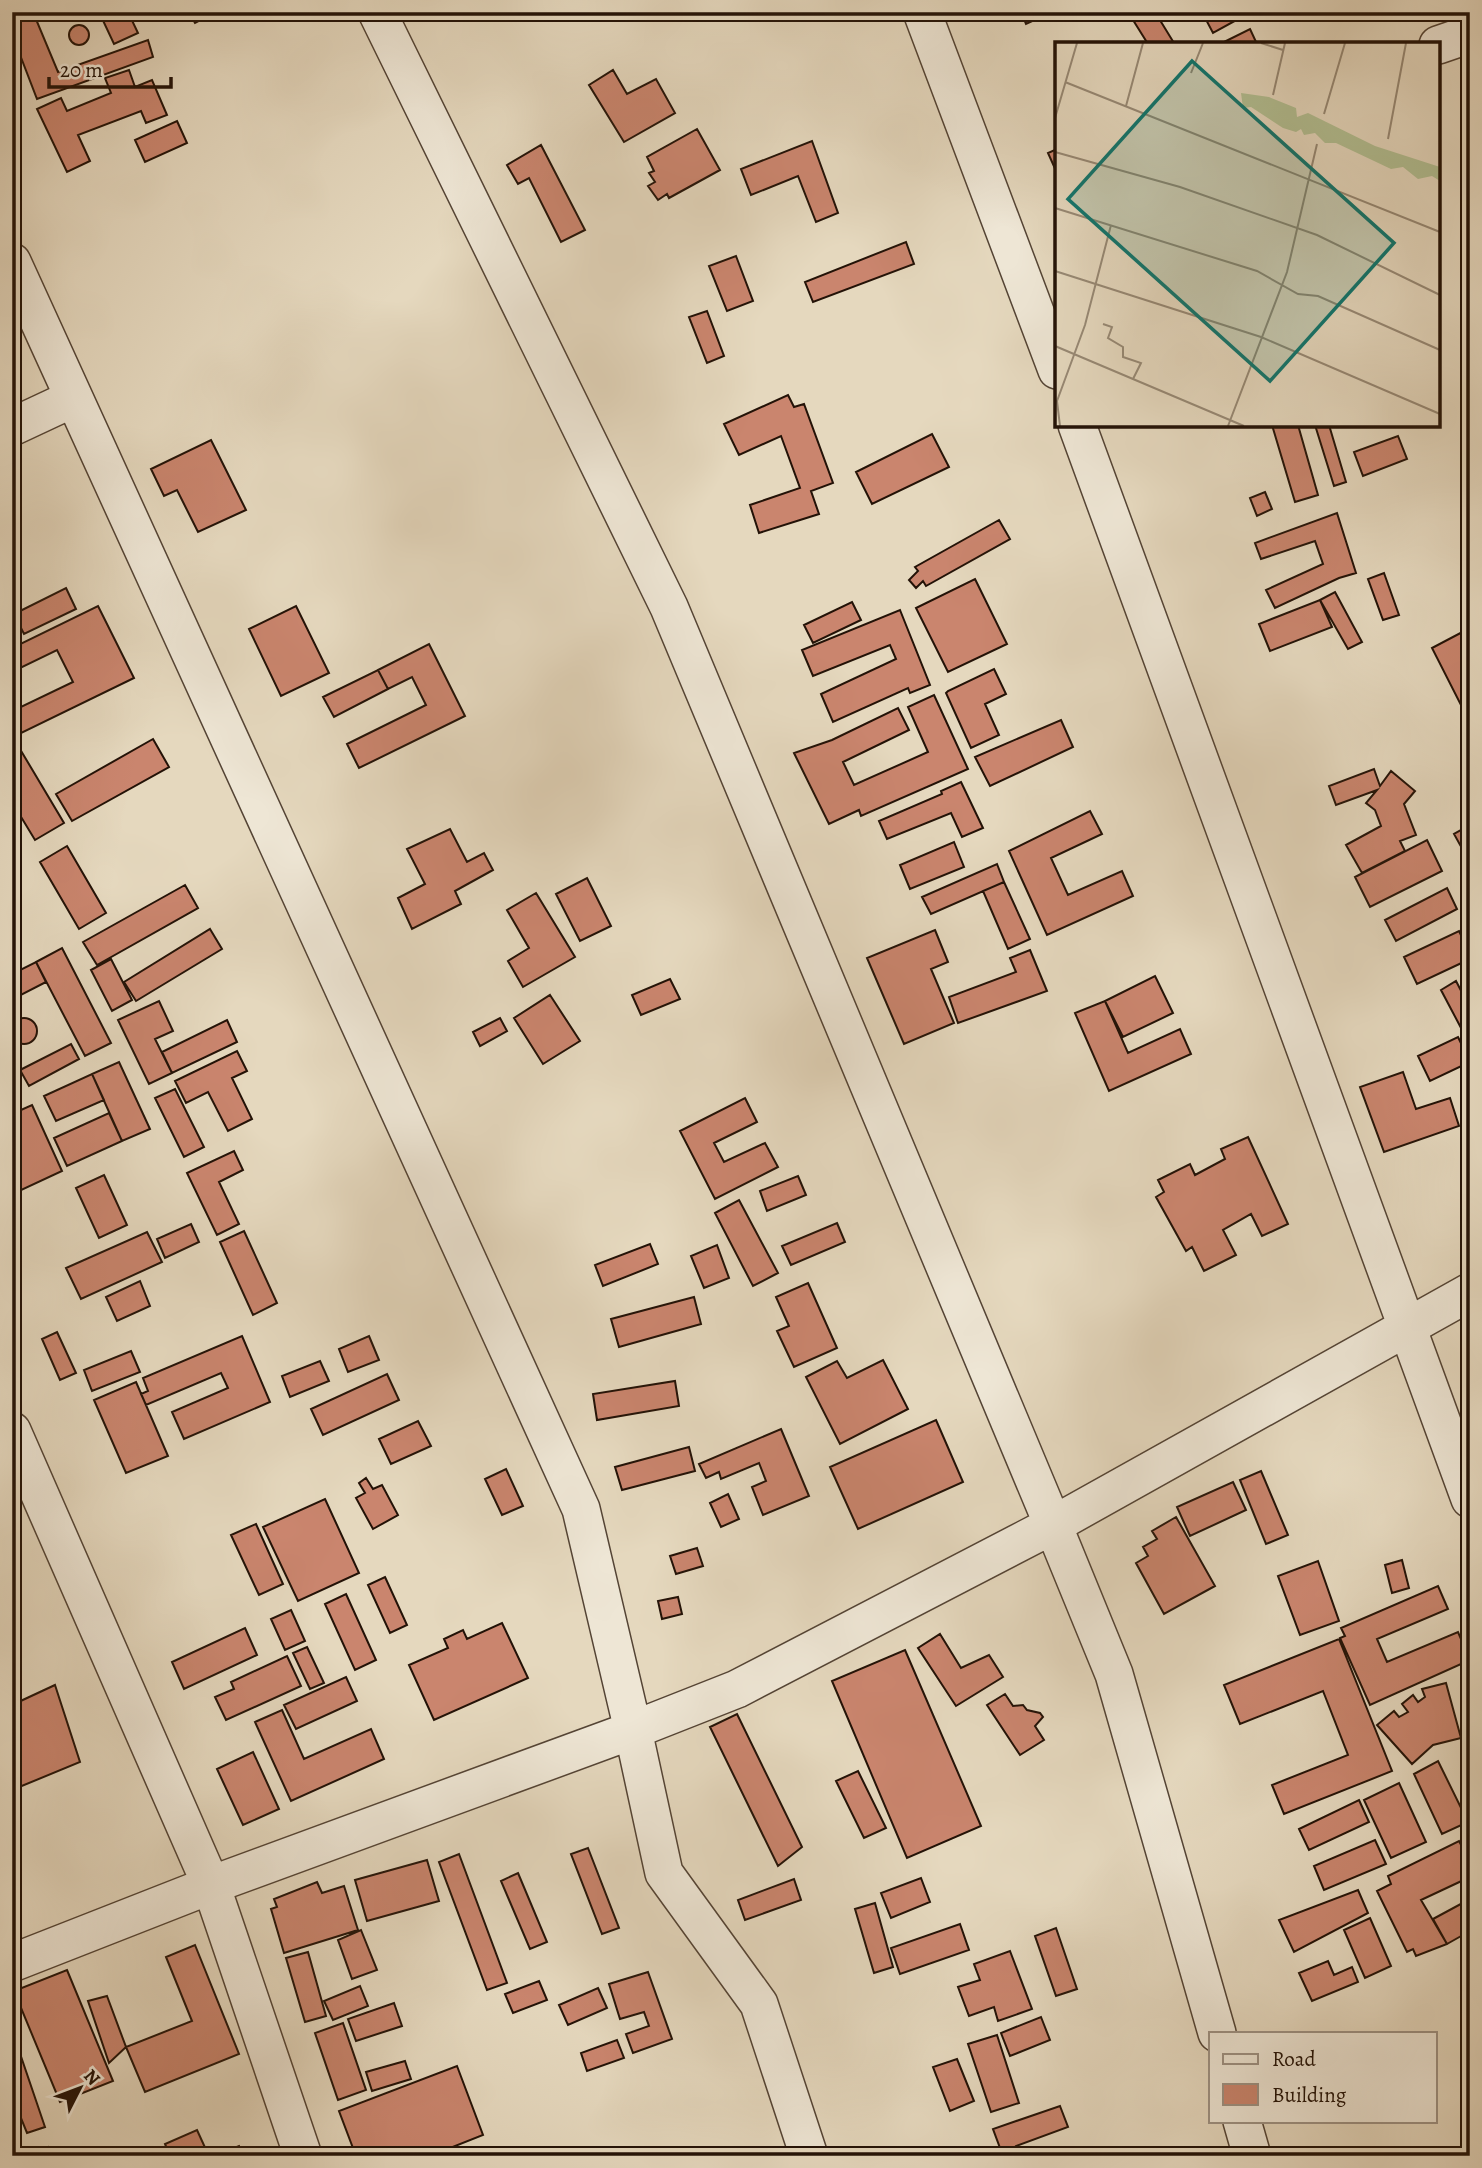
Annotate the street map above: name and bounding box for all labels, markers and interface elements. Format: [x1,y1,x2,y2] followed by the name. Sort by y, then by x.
[1055,42,1440,427] inset map
[49,46,172,90] scale bar
[60,56,103,84] text: 20 m
[1209,2032,1436,2122] legend
[1272,2045,1316,2073] text: Road
[46,2052,116,2122] north arrow
[78,2063,106,2091] text: N
[1272,2081,1347,2109] text: Building

